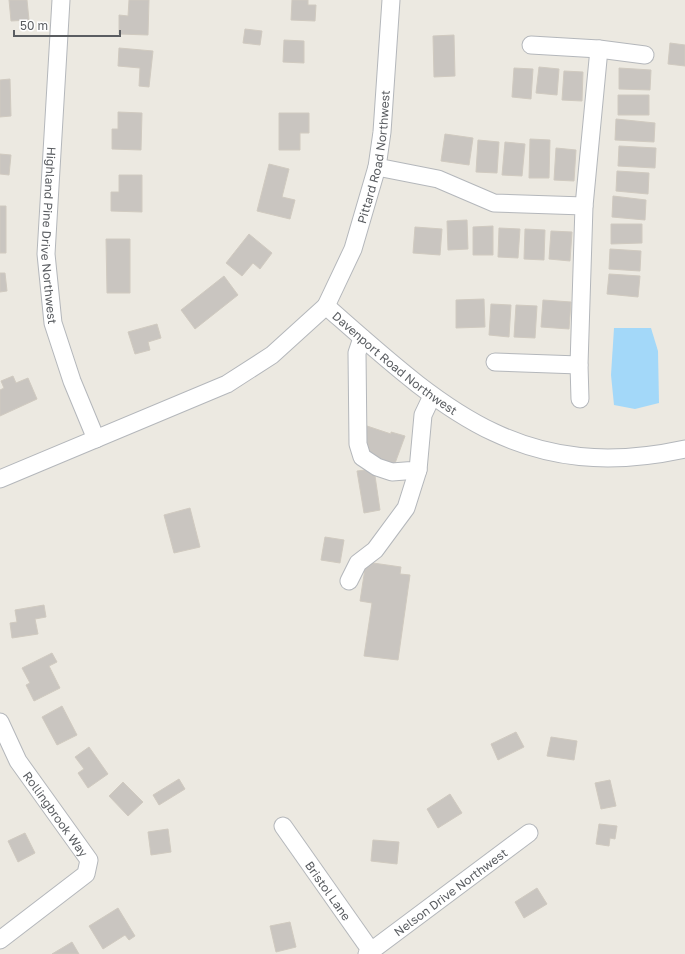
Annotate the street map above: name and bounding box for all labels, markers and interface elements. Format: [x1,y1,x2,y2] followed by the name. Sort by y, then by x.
[14,12,120,38] scale bar
[20,18,48,33] text: 50 m
[353,89,392,225] street label: Pittard Road Northwest
[38,146,61,325] street label: Highland Pine Drive Northwest
[330,308,461,418] street label: Davenport Road Northwest
[20,768,92,860] street label: Rollingbrook Way
[391,844,510,939] street label: Nelson Drive Northwest
[302,858,355,923] street label: Bristol Lane

